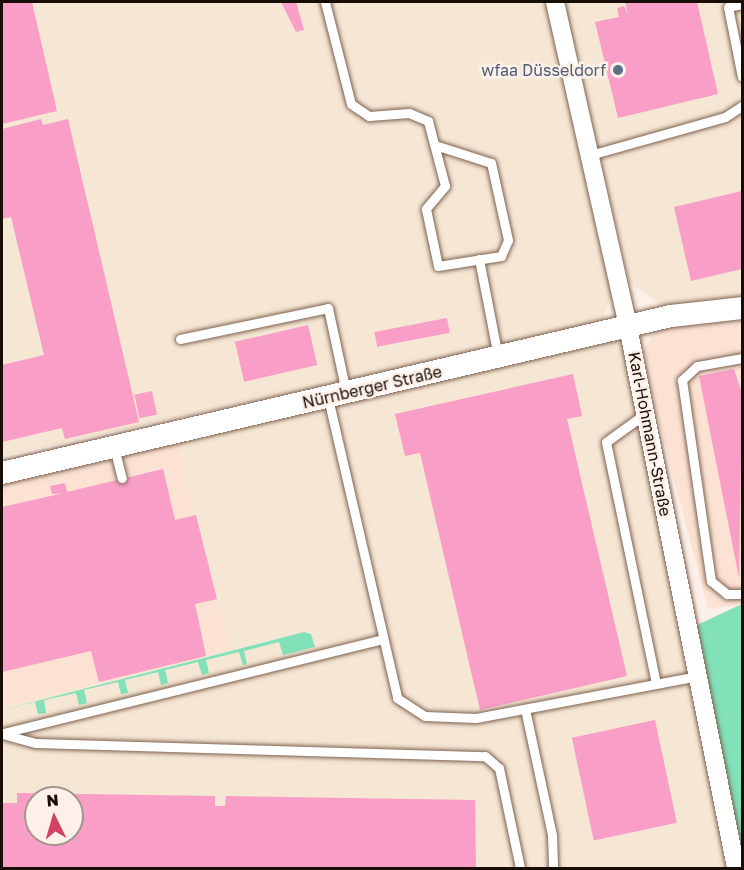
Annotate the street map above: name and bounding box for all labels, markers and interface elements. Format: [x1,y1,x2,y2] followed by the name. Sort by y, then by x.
[481,60,606,80] place label: wfaa Düsseldorf
[611,63,625,77] marker: wfaa Düsseldorf
[625,350,675,518] street label: Karl-Hohmann-Straße
[300,362,444,412] street label: Nürnberger Straße
[24,786,84,846] north arrow
[46,790,60,811] text: N

